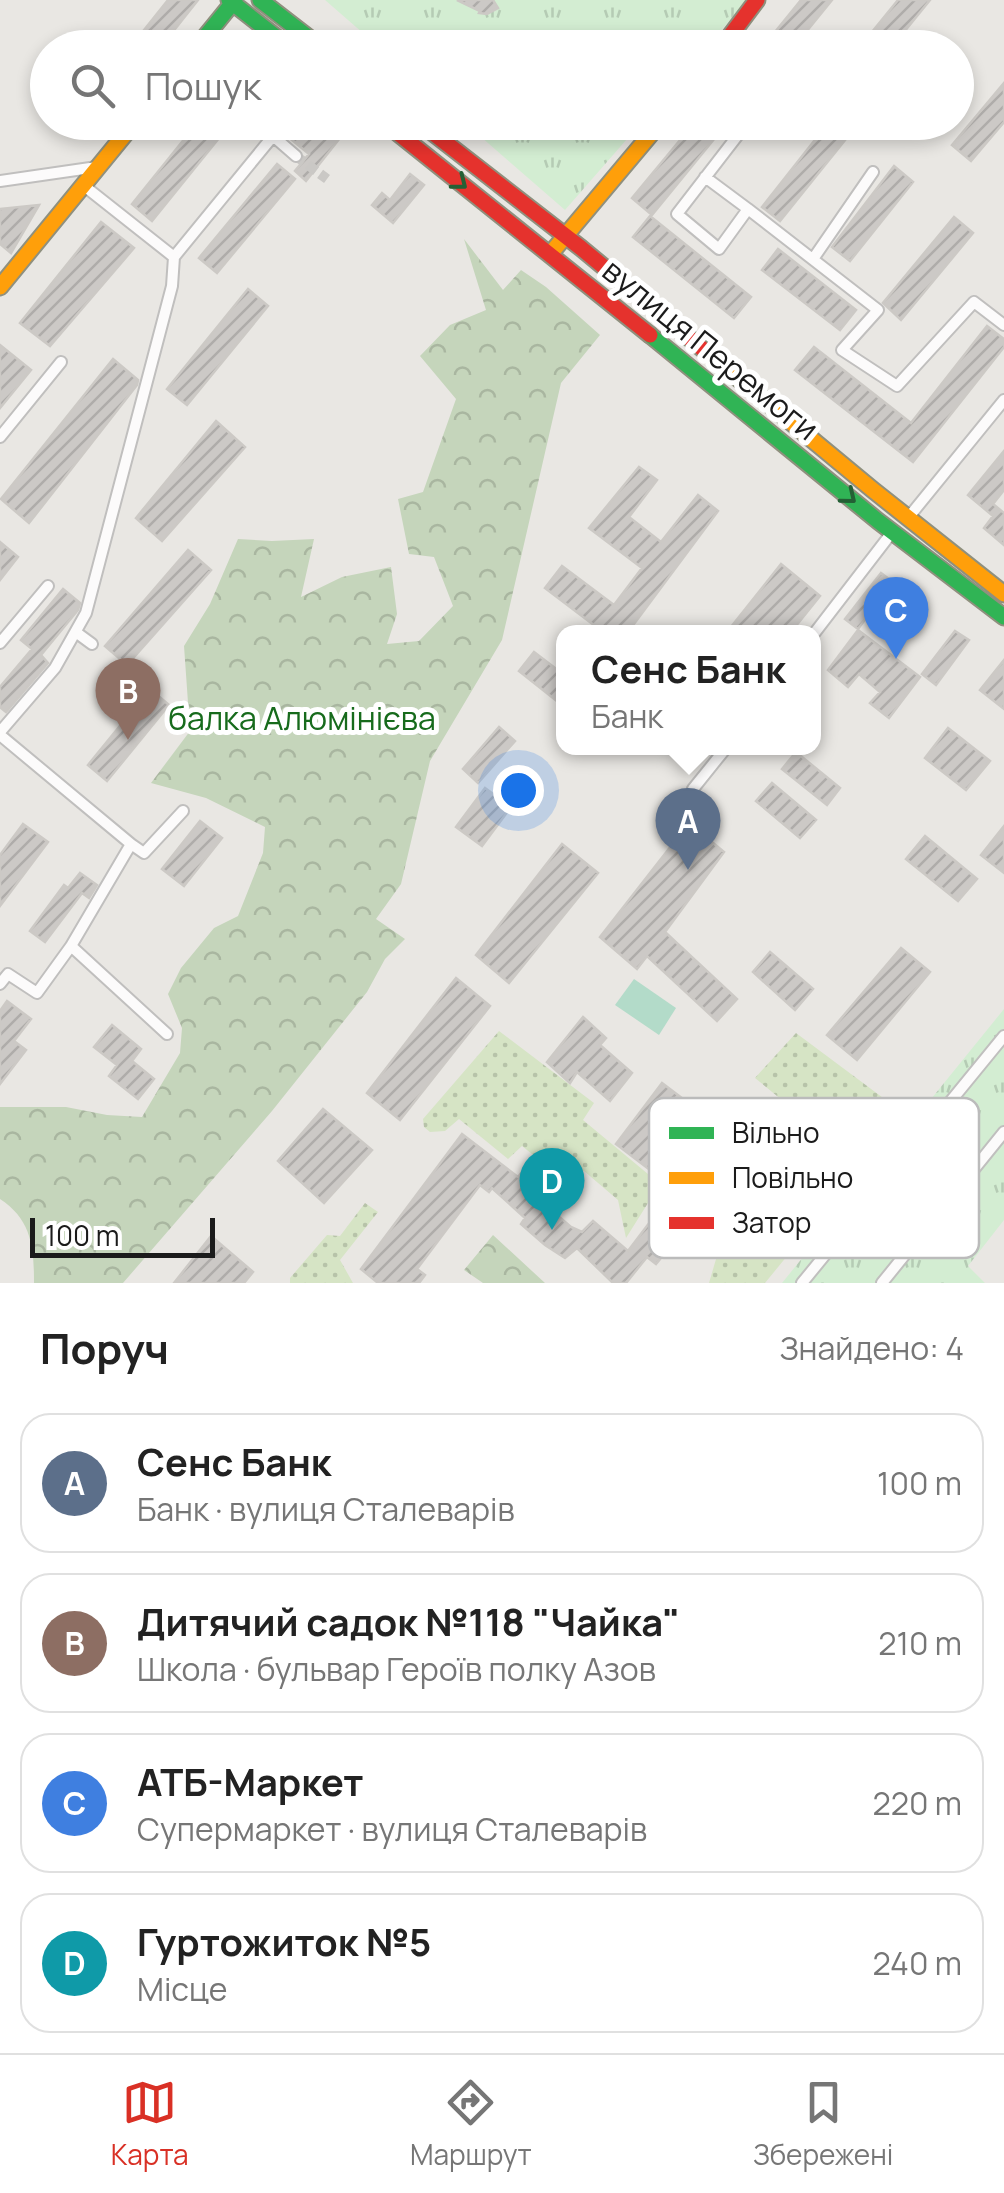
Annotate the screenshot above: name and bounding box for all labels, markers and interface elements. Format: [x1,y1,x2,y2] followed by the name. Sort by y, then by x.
[30,30,974,140] search box
[65,58,120,113] icon: search
[145,59,261,111] text: Пошук
[449,171,467,189] one-way arrow
[594,248,828,450] street label: вулиця Перемоги
[838,485,856,503] one-way arrow
[864,576,928,659] pin: C
[556,625,821,755] popup
[591,642,786,694] text: Сенс Банк
[96,658,160,740] pin: B
[591,694,663,738] text: Банк
[168,696,436,740] park label: балка Алюмінієва
[493,765,544,816] your location
[656,788,720,870] pin: A
[649,1098,979,1258] legend
[732,1113,819,1151] text: Вільно
[520,1148,584,1230] pin: D
[732,1158,853,1196] text: Повільно
[732,1203,811,1241] text: Затор
[30,1213,215,1258] scale bar
[45,1216,119,1254] text: 100 m
[40,1319,169,1377] text: Поруч
[779,1326,964,1370] text: Знайдено: 4
[137,1435,331,1487] text: Сенс Банк
[64,1461,85,1505] text: A
[877,1461,962,1505] text: 100 m
[137,1487,515,1531] text: Банк · вулиця Сталеварів
[137,1595,680,1647] text: Дитячий садок №118 "Чайка"
[64,1621,85,1665] text: B
[878,1621,962,1665] text: 210 m
[137,1647,656,1691] text: Школа · бульвар Героїв полку Азов
[137,1755,363,1807] text: АТБ-Маркет
[63,1781,86,1825] text: C
[872,1781,962,1825] text: 220 m
[137,1807,647,1851] text: Супермаркет · вулиця Сталеварів
[137,1915,431,1967] text: Гуртожиток №5
[63,1941,86,1985] text: D
[872,1941,962,1985] text: 240 m
[137,1967,228,2011] text: Місце
[111,2075,189,2173] tab: Карта
[410,2075,532,2173] tab: Маршрут
[753,2075,893,2173] tab: Збережені

